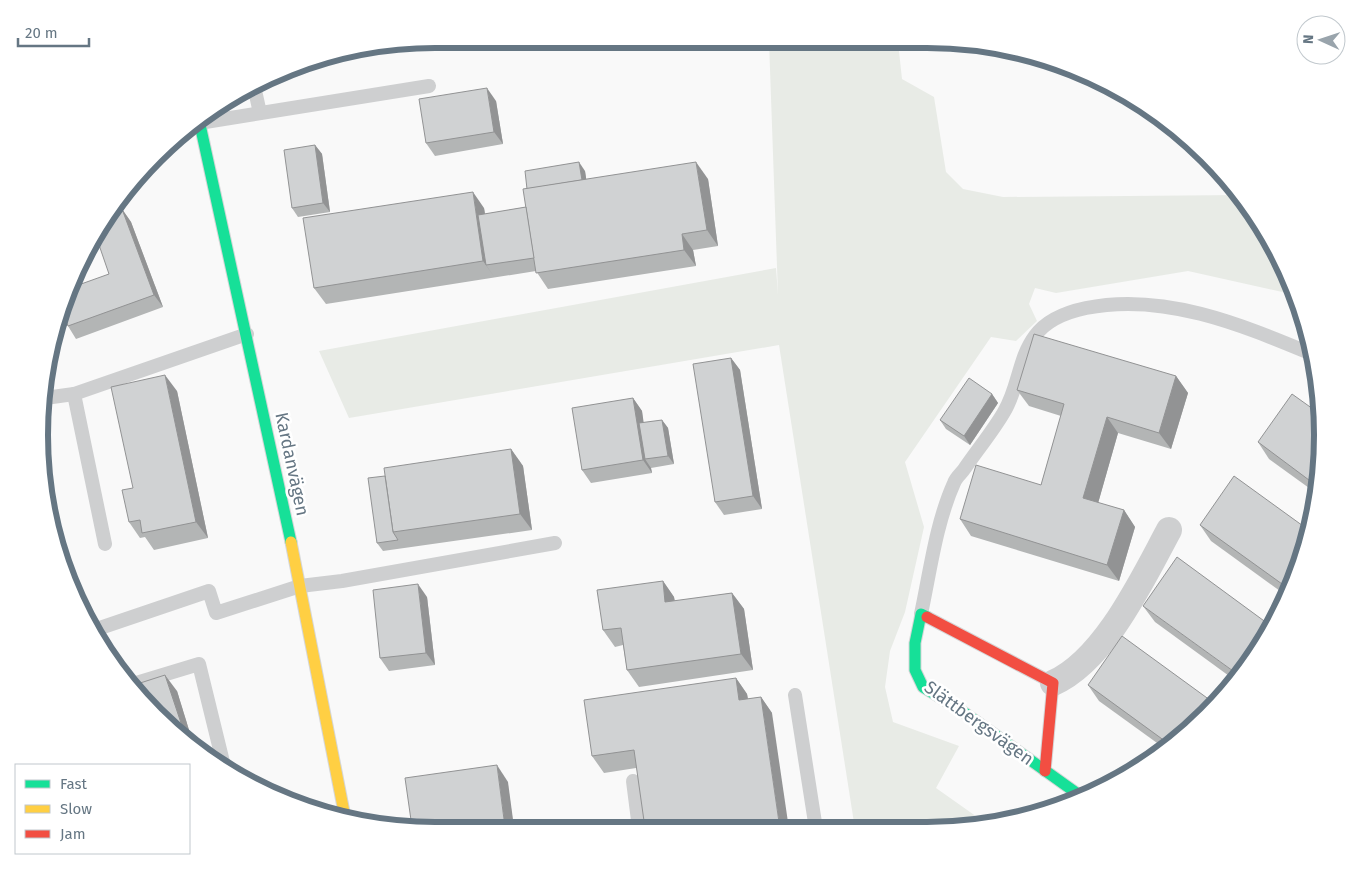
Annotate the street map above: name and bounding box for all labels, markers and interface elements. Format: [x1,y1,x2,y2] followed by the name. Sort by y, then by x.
[18,15,89,47] scale bar
[1296,15,1346,65] north arrow
[25,24,58,42] text: 20 m
[1300,34,1317,44] text: N
[270,410,314,518] street label: Kardanvägen
[920,676,1038,770] street label: Slättbergsvägen
[15,764,190,854] legend
[60,775,87,793] text: Fast
[60,800,92,818] text: Slow
[60,825,86,843] text: Jam

